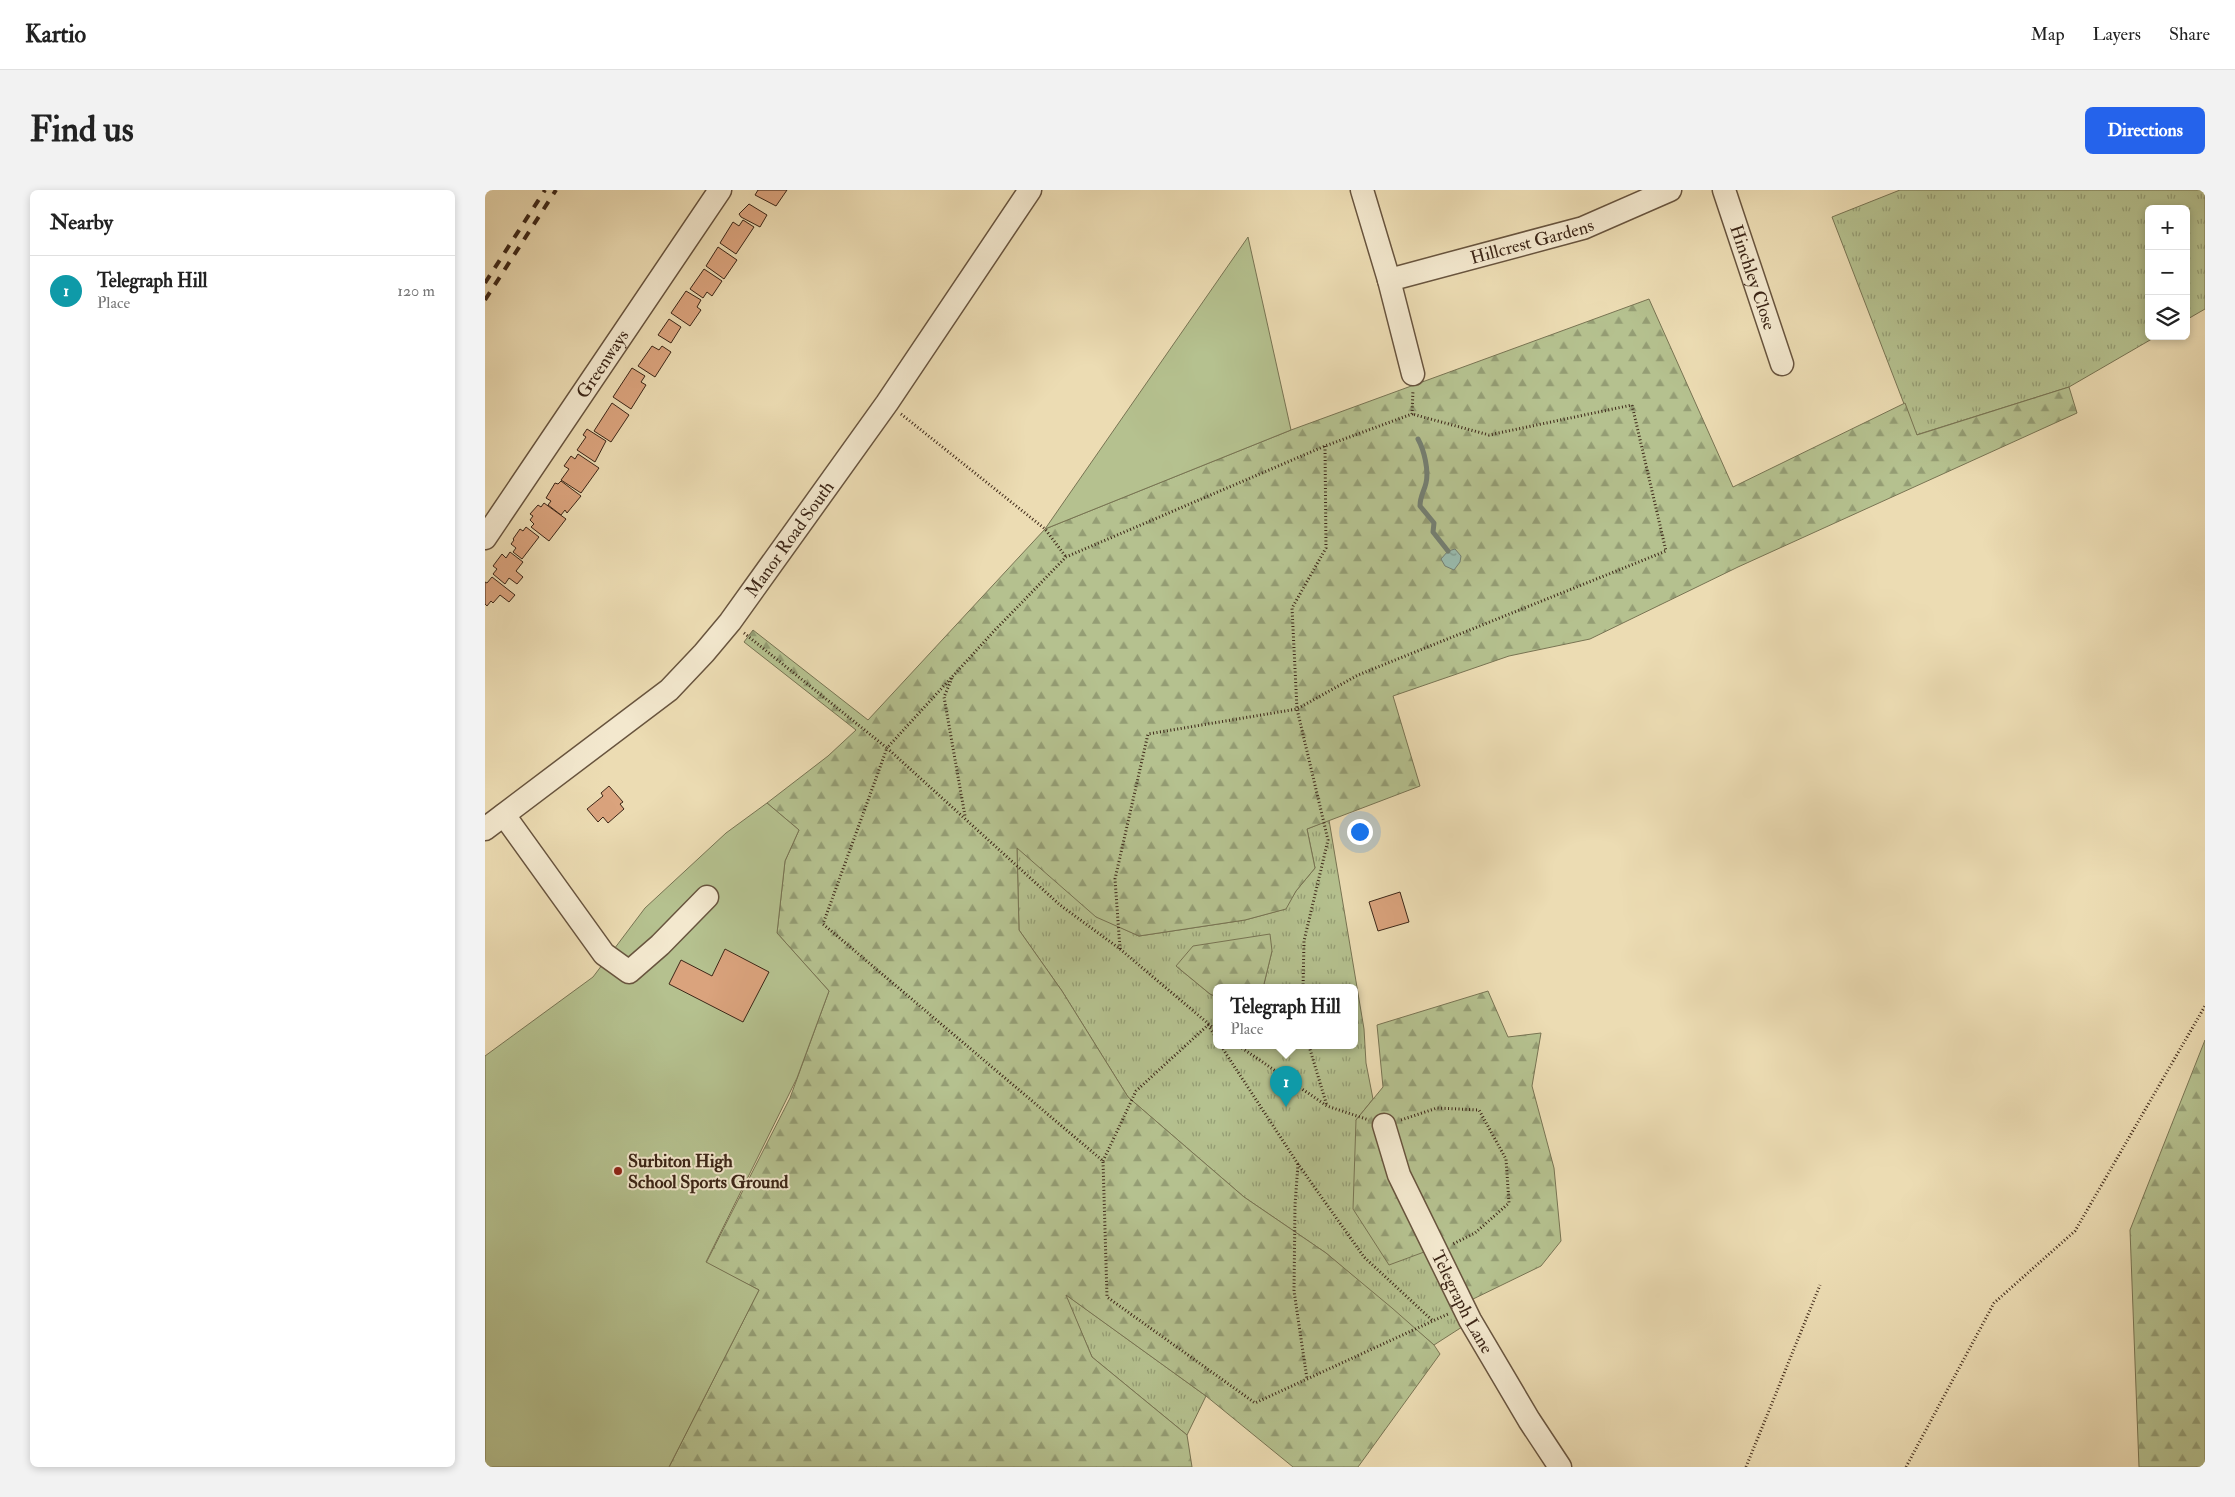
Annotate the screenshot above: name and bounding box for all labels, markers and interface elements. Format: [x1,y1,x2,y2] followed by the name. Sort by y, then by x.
[25,19,86,50] text: Kartio
[2031,23,2065,46] text: Map
[2093,23,2141,46] text: Layers
[2169,23,2210,46] text: Share
[2085,107,2205,154] button: Directions
[30,108,134,152] text: Find us
[2145,205,2190,340] map controls
[2145,205,2190,250] button: +
[50,209,113,236] text: Nearby
[1468,214,1598,270] street label: Hillcrest Gardens
[1724,222,1781,333] street label: Hinchley Close
[2145,250,2190,295] button: −
[97,269,207,293] text: Telegraph Hill
[63,281,69,301] text: 1
[397,281,435,301] text: 120 m
[97,293,130,313] text: Place
[2145,295,2190,340] button: layers
[571,325,634,403] street label: Greenways
[740,476,840,602] street label: Manor Road South
[1347,819,1373,845] your location
[1213,984,1358,1049] popup
[1230,995,1341,1019] text: Telegraph Hill
[1230,1019,1263,1039] text: Place
[1270,1066,1302,1107] pin: 1
[628,1150,789,1194] place label: Surbiton High School Sports Ground
[612,1165,624,1177] marker: Surbiton High School Sports Ground
[1426,1247,1498,1358] street label: Telegraph Lane

